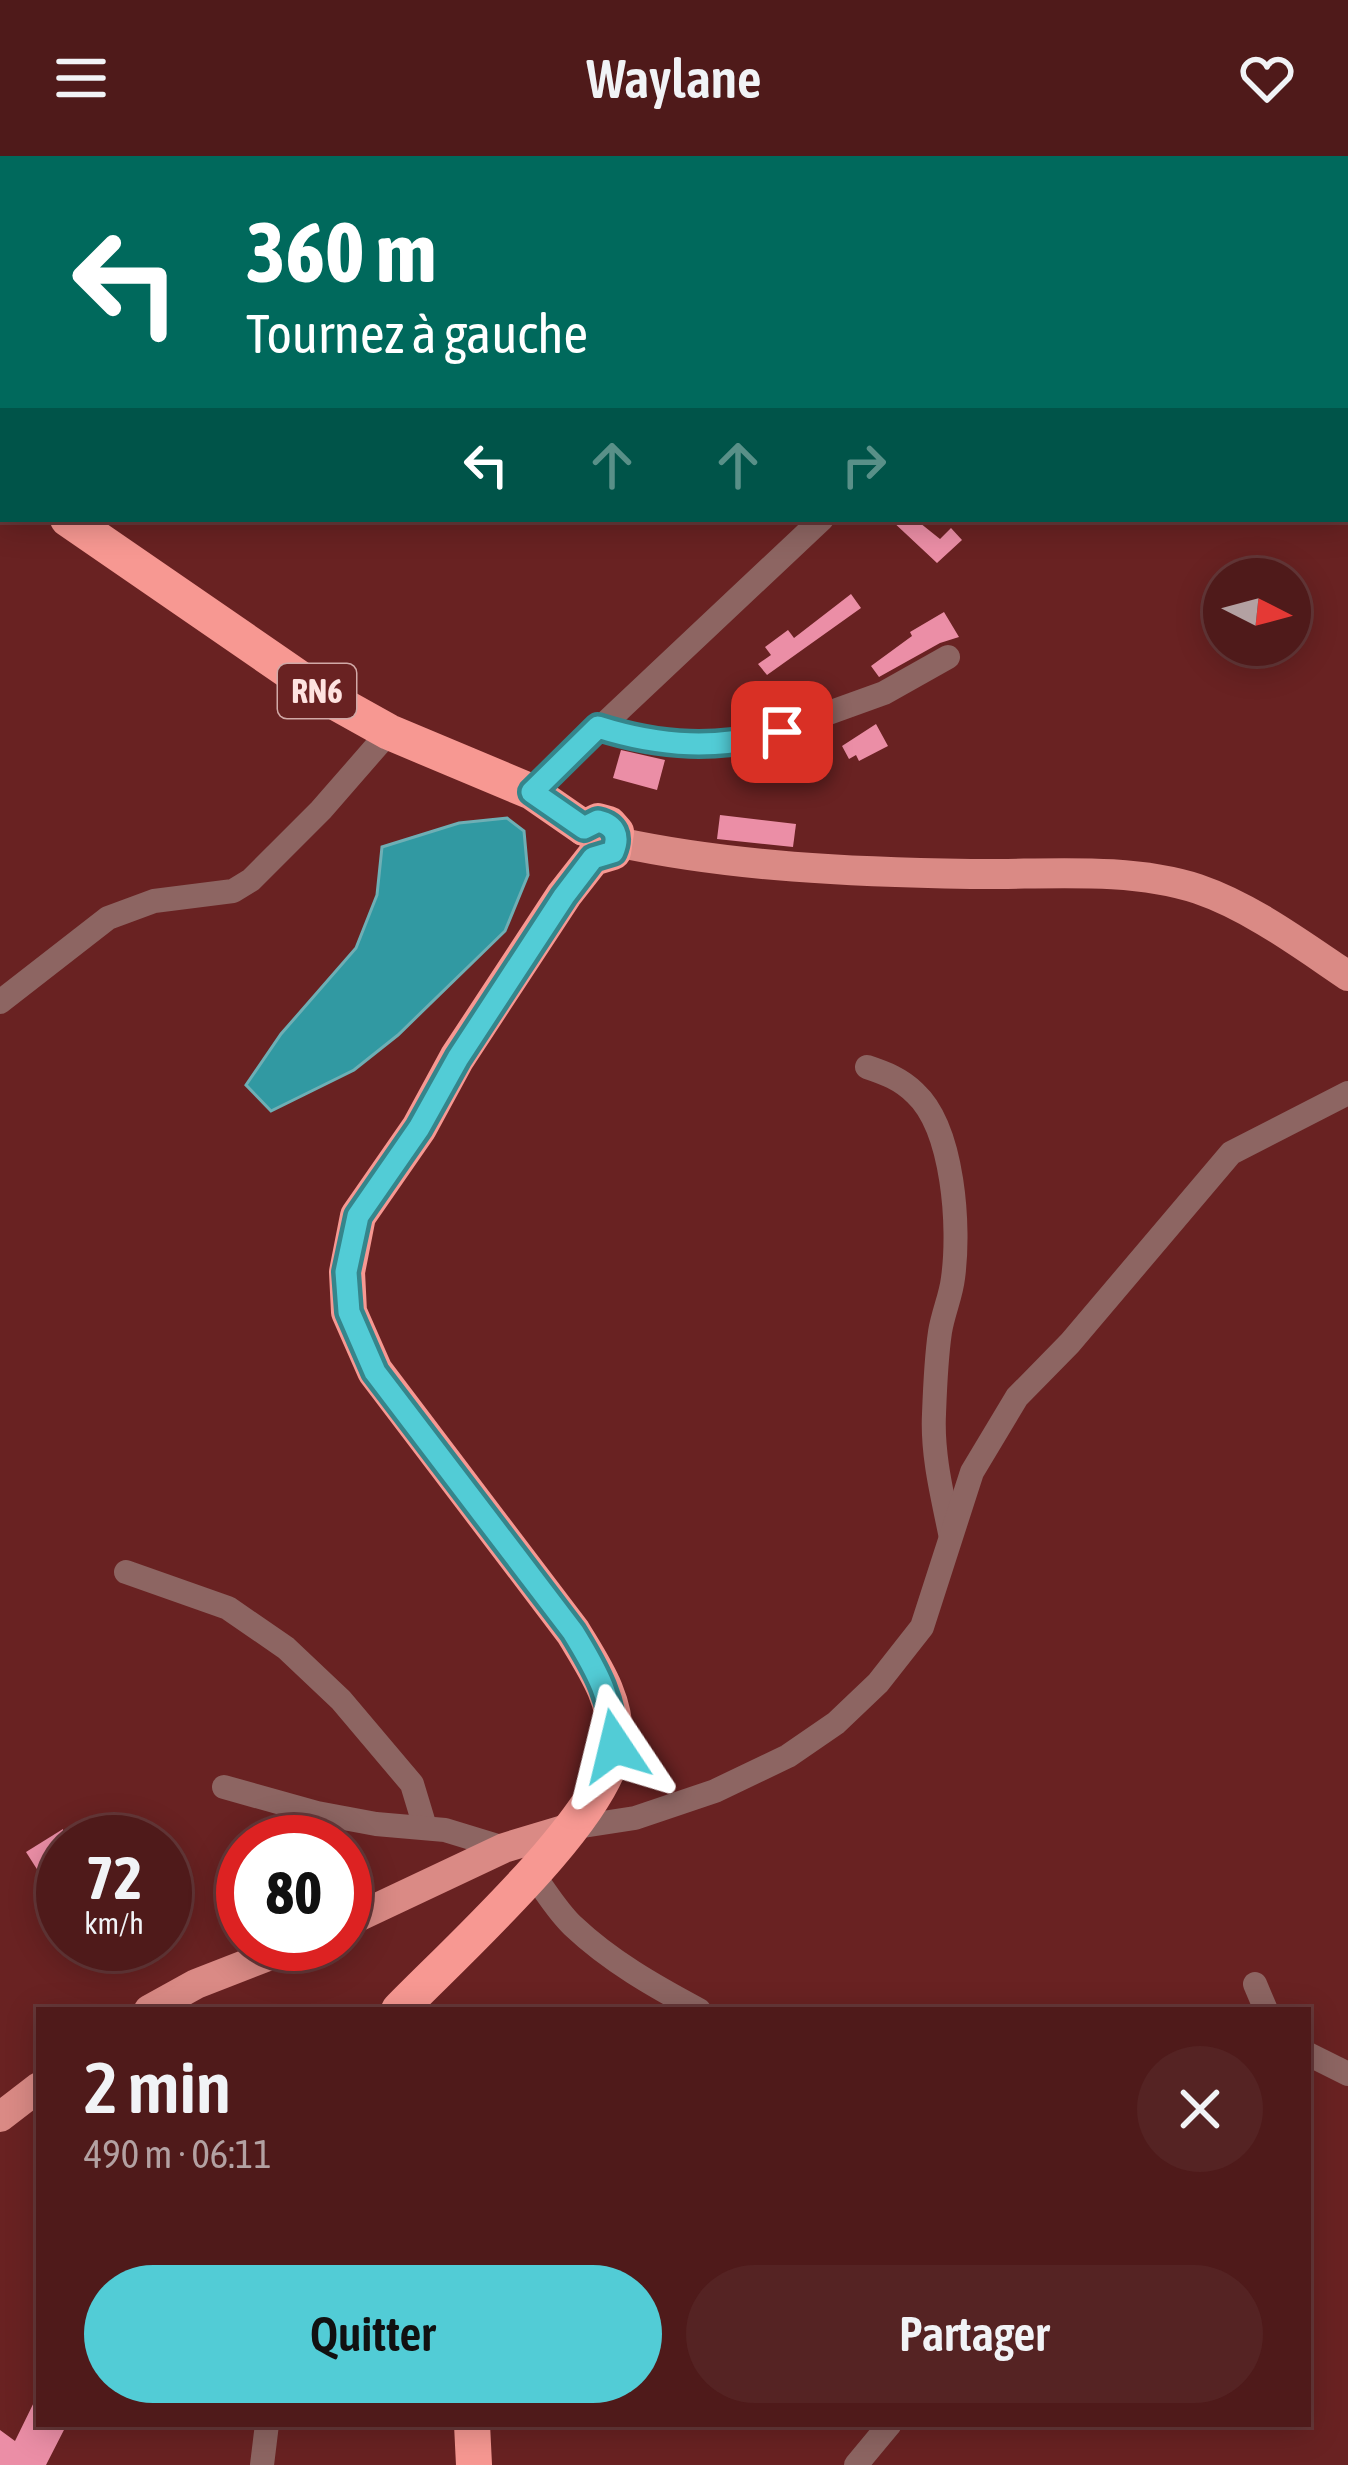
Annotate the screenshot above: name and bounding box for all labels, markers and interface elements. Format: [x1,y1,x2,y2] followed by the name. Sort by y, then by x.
[48,45,114,111] icon: menu
[1234,45,1300,111] icon: heart
[586,48,762,109] text: Waylane
[48,204,204,360] icon: left
[246,204,436,300] text: 360 m
[246,303,588,364] text: Tournez à gauche
[453,432,519,498] icon: left
[579,432,645,498] icon: ahead
[705,432,771,498] icon: ahead
[831,432,897,498] icon: right
[1203,558,1311,666] north arrow
[1203,558,1311,666] map controls
[278,664,356,718] road number: RN6
[731,681,833,783] pin
[749,699,815,765] icon: arrive
[552,1683,678,1809] position arrow
[216,1815,372,1971] speed limit sign: 80
[86,1843,142,1912] text: 72
[84,1906,144,1940] text: km/h
[84,2046,231,2128] text: 2 min
[1137,2046,1263,2172] button: close
[84,2132,272,2176] text: 490 m · 06:11
[84,2265,662,2403] button: Quitter
[686,2265,1263,2403] button: Partager

